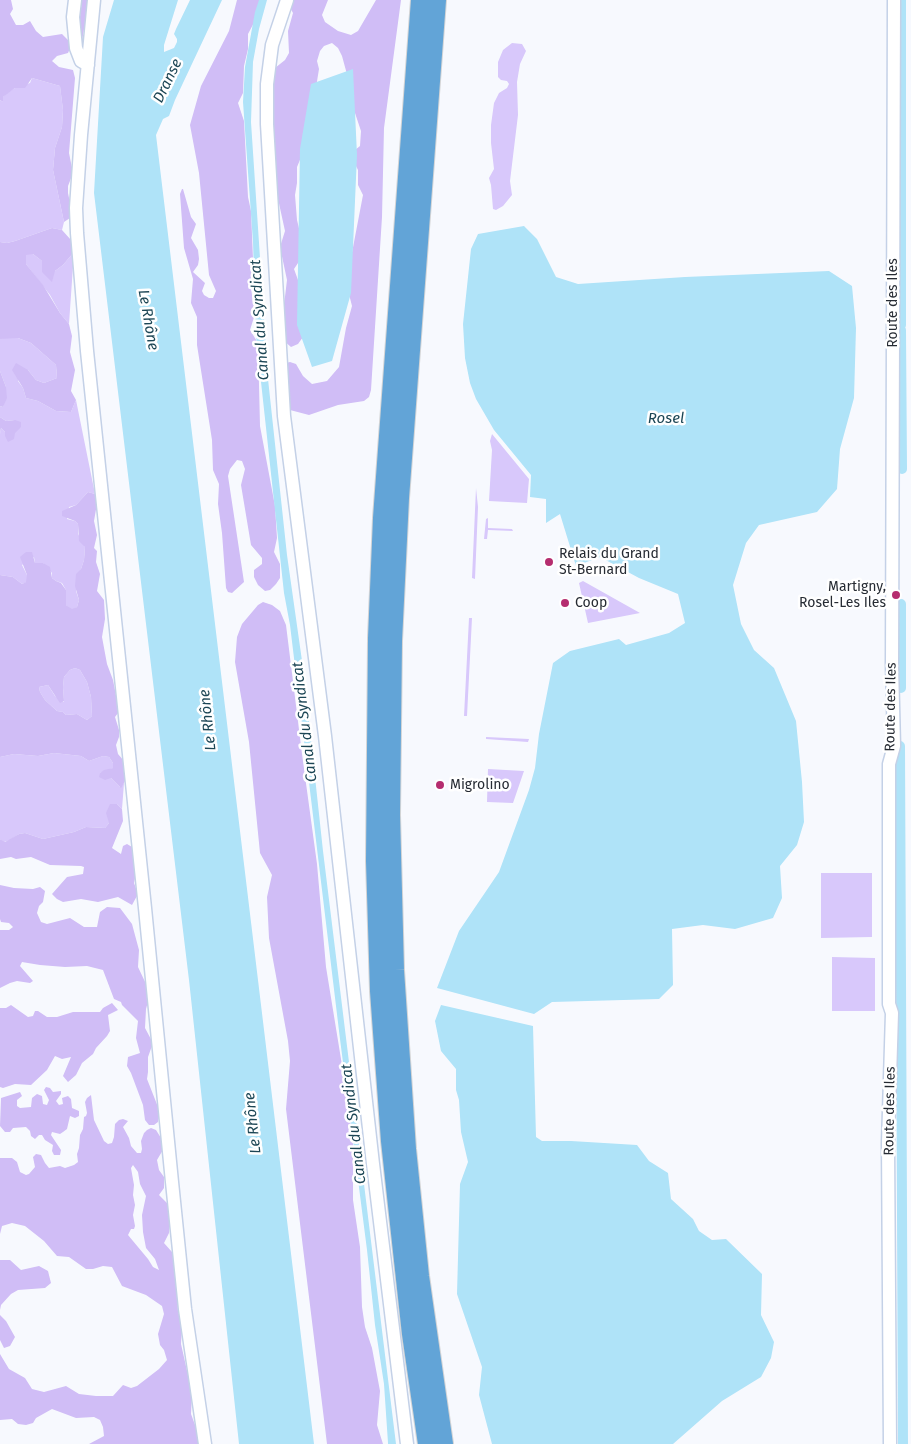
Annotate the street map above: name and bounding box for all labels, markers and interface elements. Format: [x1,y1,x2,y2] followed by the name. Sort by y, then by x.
[150,56,186,106] water label: Dranse
[885,258,901,348] street label: Route des Iles
[247,259,273,381] water label: Canal du Syndicat
[134,288,162,352] water label: Le Rhône
[648,410,684,428] water label: Rosel
[559,546,659,578] place label: Relais du Grand St-Bernard
[543,556,555,568] marker: Relais du Grand St-Bernard
[799,579,886,612] place label: Martigny, Rosel-Les Iles
[890,589,902,601] marker: Martigny, Rosel-Les Iles
[575,595,607,611] place label: Coop
[559,597,571,609] marker: Coop
[289,661,321,783] water label: Canal du Syndicat
[882,662,900,752] street label: Route des Iles
[196,688,220,752] water label: Le Rhône
[450,777,510,793] place label: Migrolino
[434,779,446,791] marker: Migrolino
[338,1063,370,1185] water label: Canal du Syndicat
[881,1066,899,1156] street label: Route des Iles
[241,1091,265,1155] water label: Le Rhône

